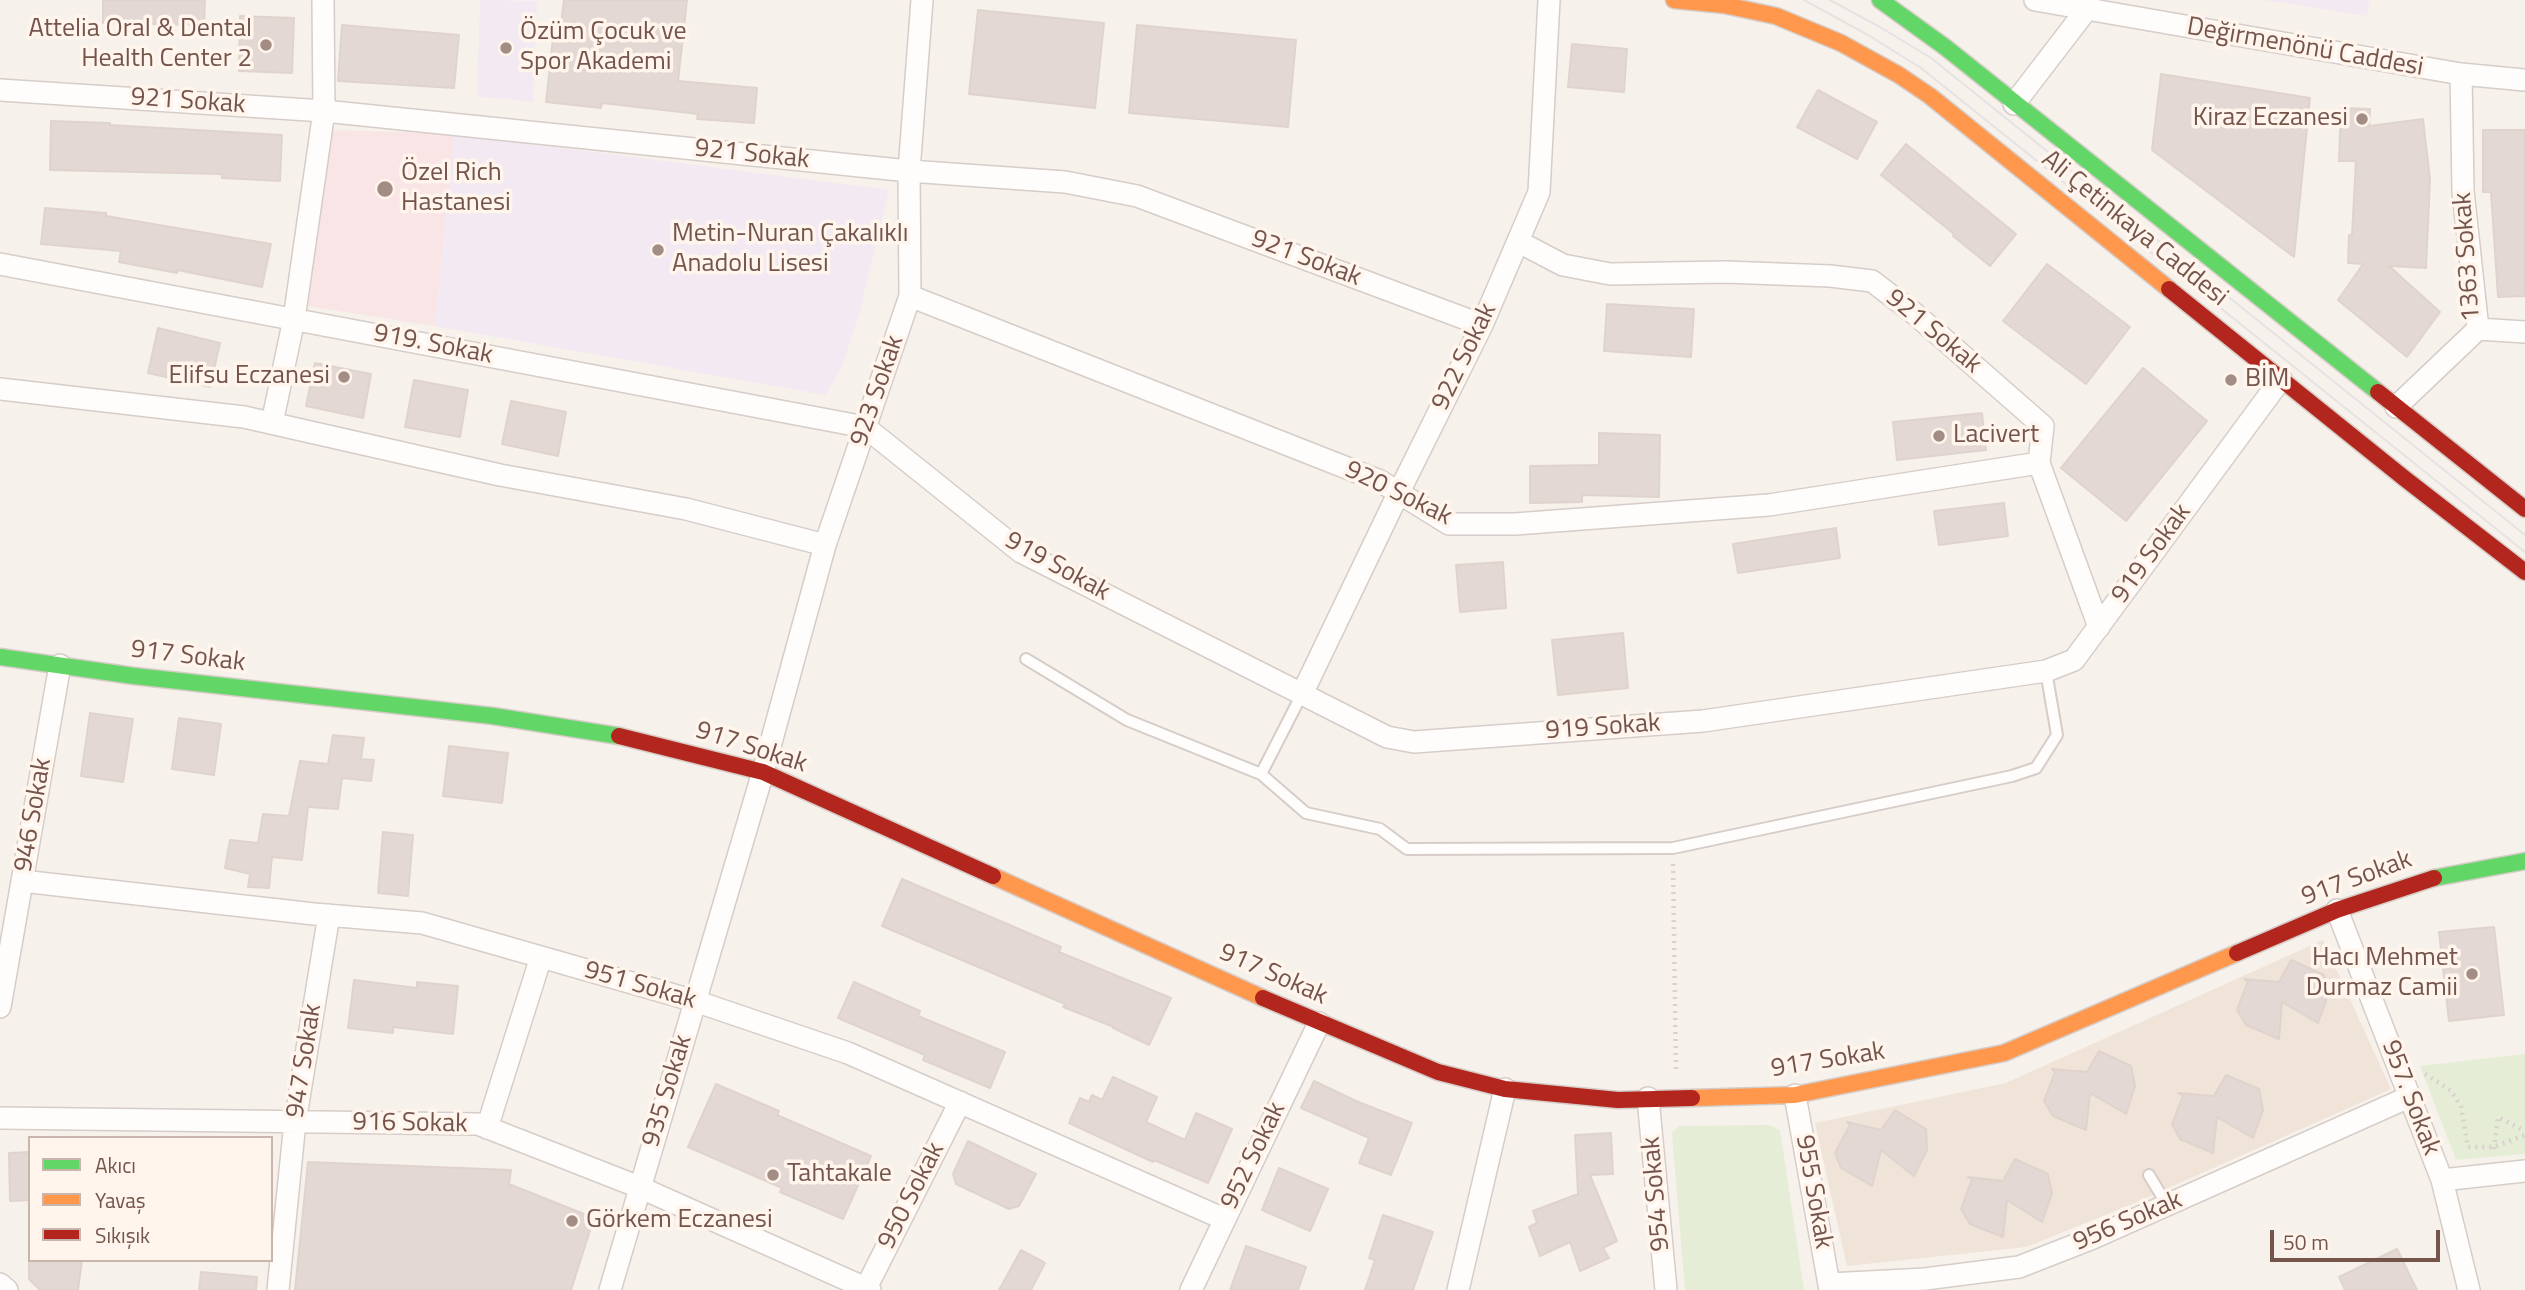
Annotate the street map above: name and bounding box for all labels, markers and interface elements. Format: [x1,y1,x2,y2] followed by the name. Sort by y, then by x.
[2184,12,2426,84] street label: Değirmenönü Caddesi
[29,14,252,76] place label: Attelia Oral & Dental Health Center 2
[520,17,687,78] place label: Özüm Çocuk ve Spor Akademi
[258,37,274,53] marker: Attelia Oral & Dental Health Center 2
[498,40,514,56] marker: Özüm Çocuk ve Spor Akademi
[130,82,246,122] street label: 921 Sokak
[2193,103,2348,135] place label: Kiraz Eczanesi
[2354,111,2370,127] marker: Kiraz Eczanesi
[693,133,811,177] street label: 921 Sokak
[2035,144,2233,314] street label: Ali Çetinkaya Caddesi
[401,158,511,220] place label: Özel Rich Hastanesi
[375,179,395,199] marker: Özel Rich Hastanesi
[2448,191,2488,323] street label: 1363 Sokak
[672,219,908,280] place label: Metin-Nuran Çakalıklı Anadolu Lisesi
[1247,224,1365,294] street label: 921 Sokak
[650,242,666,258] marker: Metin-Nuran Çakalıklı Anadolu Lisesi
[1879,283,1987,381] street label: 921 Sokak
[1426,298,1504,416] street label: 922 Sokak
[371,318,495,372] street label: 919. Sokak
[845,332,911,450] street label: 923 Sokak
[168,361,330,393] place label: Elifsu Eczanesi
[2245,364,2289,396] place label: BİM
[336,369,352,385] marker: Elifsu Eczanesi
[2223,372,2239,388] marker: BİM
[1953,420,2039,452] place label: Lacivert
[1931,428,1947,444] marker: Lacivert
[1339,455,1457,533] street label: 920 Sokak
[2106,498,2198,610] street label: 919 Sokak
[999,525,1115,609] street label: 919 Sokak
[129,635,247,679] street label: 917 Sokak
[1545,708,1661,748] street label: 919 Sokak
[691,715,811,781] street label: 917 Sokak
[9,756,59,874] street label: 946 Sokak
[2298,845,2416,913] street label: 917 Sokak
[1214,937,1332,1013] street label: 917 Sokak
[2306,943,2458,1004] place label: Hacı Mehmet Durmaz Camii
[580,955,700,1017] street label: 951 Sokak
[2464,966,2480,982] marker: Hacı Mehmet Durmaz Camii
[281,1002,329,1120] street label: 947 Sokak
[636,1031,700,1151] street label: 935 Sokak
[2374,1036,2446,1160] street label: 957. Sokak
[1769,1037,1887,1085] street label: 917 Sokak
[1215,1097,1293,1215] street label: 952 Sokak
[352,1107,468,1141] street label: 916 Sokak
[1788,1133,1838,1251] street label: 955 Sokak
[1636,1135,1678,1253] street label: 954 Sokak
[28,1136,273,1262] legend
[872,1138,952,1254] street label: 950 Sokak
[95,1149,136,1181] text: Akıcı
[787,1159,892,1191] place label: Tahtakale
[765,1167,781,1183] marker: Tahtakale
[95,1184,146,1216] text: Yavaş
[2069,1185,2187,1259] street label: 956 Sokak
[586,1205,773,1237] place label: Görkem Eczanesi
[564,1213,580,1229] marker: Görkem Eczanesi
[2273,1216,2443,1260] scale bar
[95,1219,150,1251] text: Sıkışık
[2283,1226,2329,1258] text: 50 m

